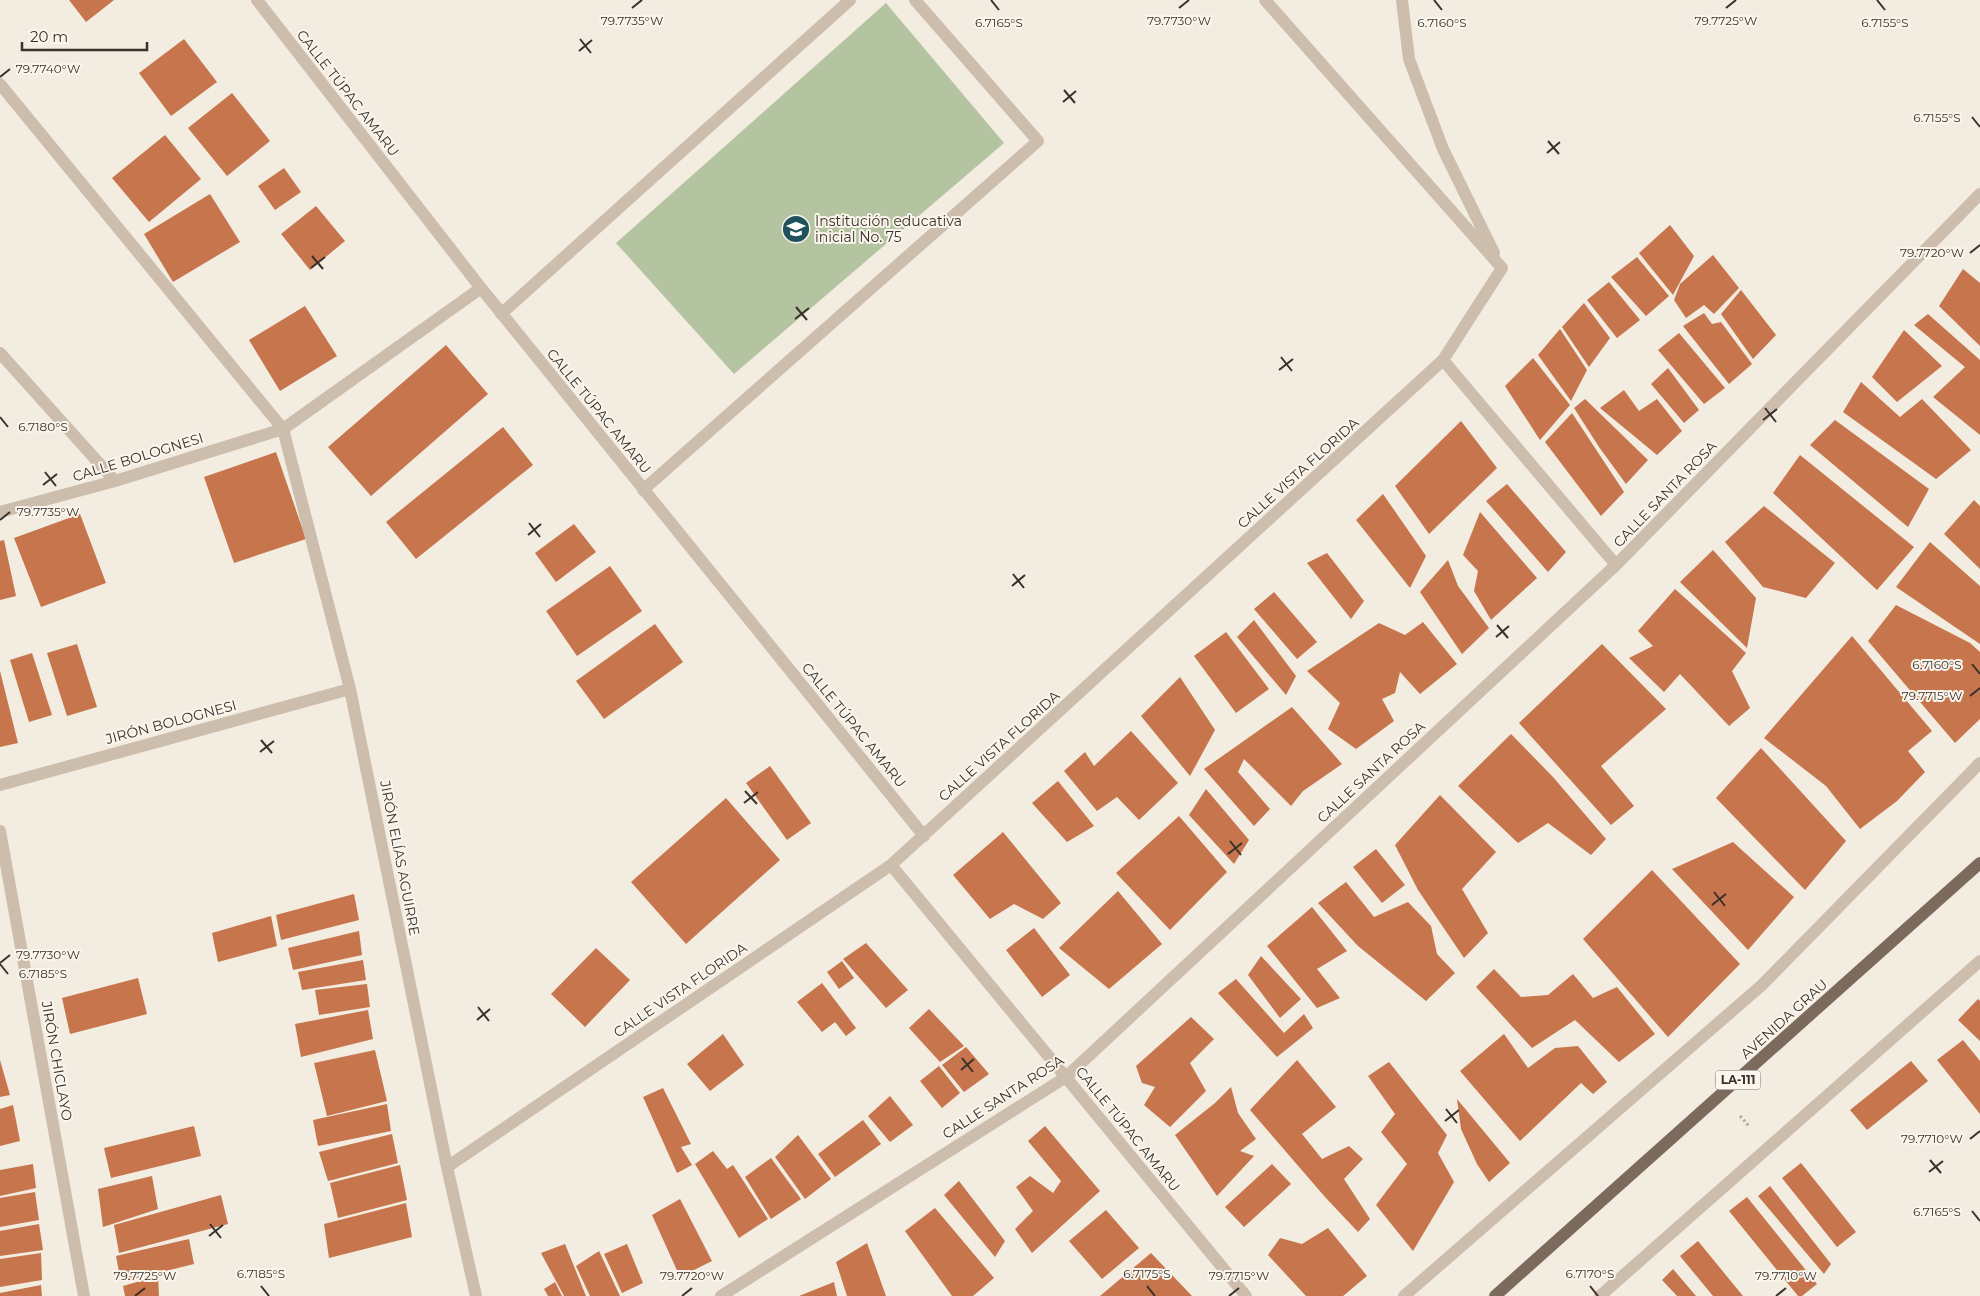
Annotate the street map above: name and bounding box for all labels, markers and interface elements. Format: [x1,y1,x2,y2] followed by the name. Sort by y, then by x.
[601,13,663,28] text: 79.7735°W
[1147,13,1211,28] text: 79.7730°W
[1695,13,1757,28] text: 79.7725°W
[975,15,1023,30] text: 6.7165°S
[1417,15,1467,30] text: 6.7160°S
[1861,15,1909,30] text: 6.7155°S
[22,20,148,52] scale bar
[293,26,403,160] street label: CALLE TÚPAC AMARU
[30,27,68,46] text: 20 m
[16,61,80,76] text: 79.7740°W
[1913,110,1961,125] text: 6.7155°S
[815,212,962,246] place label: Institución educativa inicial No. 75
[781,214,811,244] school or university icon: Institución educativa inicial No. 75
[1900,245,1964,260] text: 79.7720°W
[543,345,655,477] street label: CALLE TÚPAC AMARU
[1234,413,1363,532] street label: CALLE VISTA FLORIDA
[18,419,68,434] text: 6.7180°S
[70,429,206,485] street label: CALLE BOLOGNESI
[1610,436,1721,551] street label: CALLE SANTA ROSA
[17,504,79,519] text: 79.7735°W
[1912,657,1962,672] text: 6.7160°S
[798,659,910,791] street label: CALLE TÚPAC AMARU
[935,686,1064,805] street label: CALLE VISTA FLORIDA
[1902,688,1962,703] text: 79.7715°W
[103,696,238,748] street label: JIRÓN BOLOGNESI
[1313,717,1429,827] street label: CALLE SANTA ROSA
[376,778,424,937] street label: JIRÓN ELÍAS AGUIRRE
[610,938,751,1041] street label: CALLE VISTA FLORIDA
[16,947,80,962] text: 79.7730°W
[19,966,67,981] text: 6.7185°S
[1737,975,1831,1063] street label: AVENIDA GRAU
[37,999,76,1123] street label: JIRÓN CHICLAYO
[939,1051,1068,1143] street label: CALLE SANTA ROSA
[1072,1063,1184,1195] street label: CALLE TÚPAC AMARU
[1716,1070,1760,1090] road number: LA-111
[1901,1131,1963,1146] text: 79.7710°W
[1913,1204,1961,1219] text: 6.7165°S
[237,1266,285,1281] text: 6.7185°S
[1123,1266,1171,1281] text: 6.7175°S
[1566,1266,1614,1281] text: 6.7170°S
[114,1268,176,1283] text: 79.7725°W
[660,1268,724,1283] text: 79.7720°W
[1209,1268,1269,1283] text: 79.7715°W
[1755,1268,1817,1283] text: 79.7710°W

